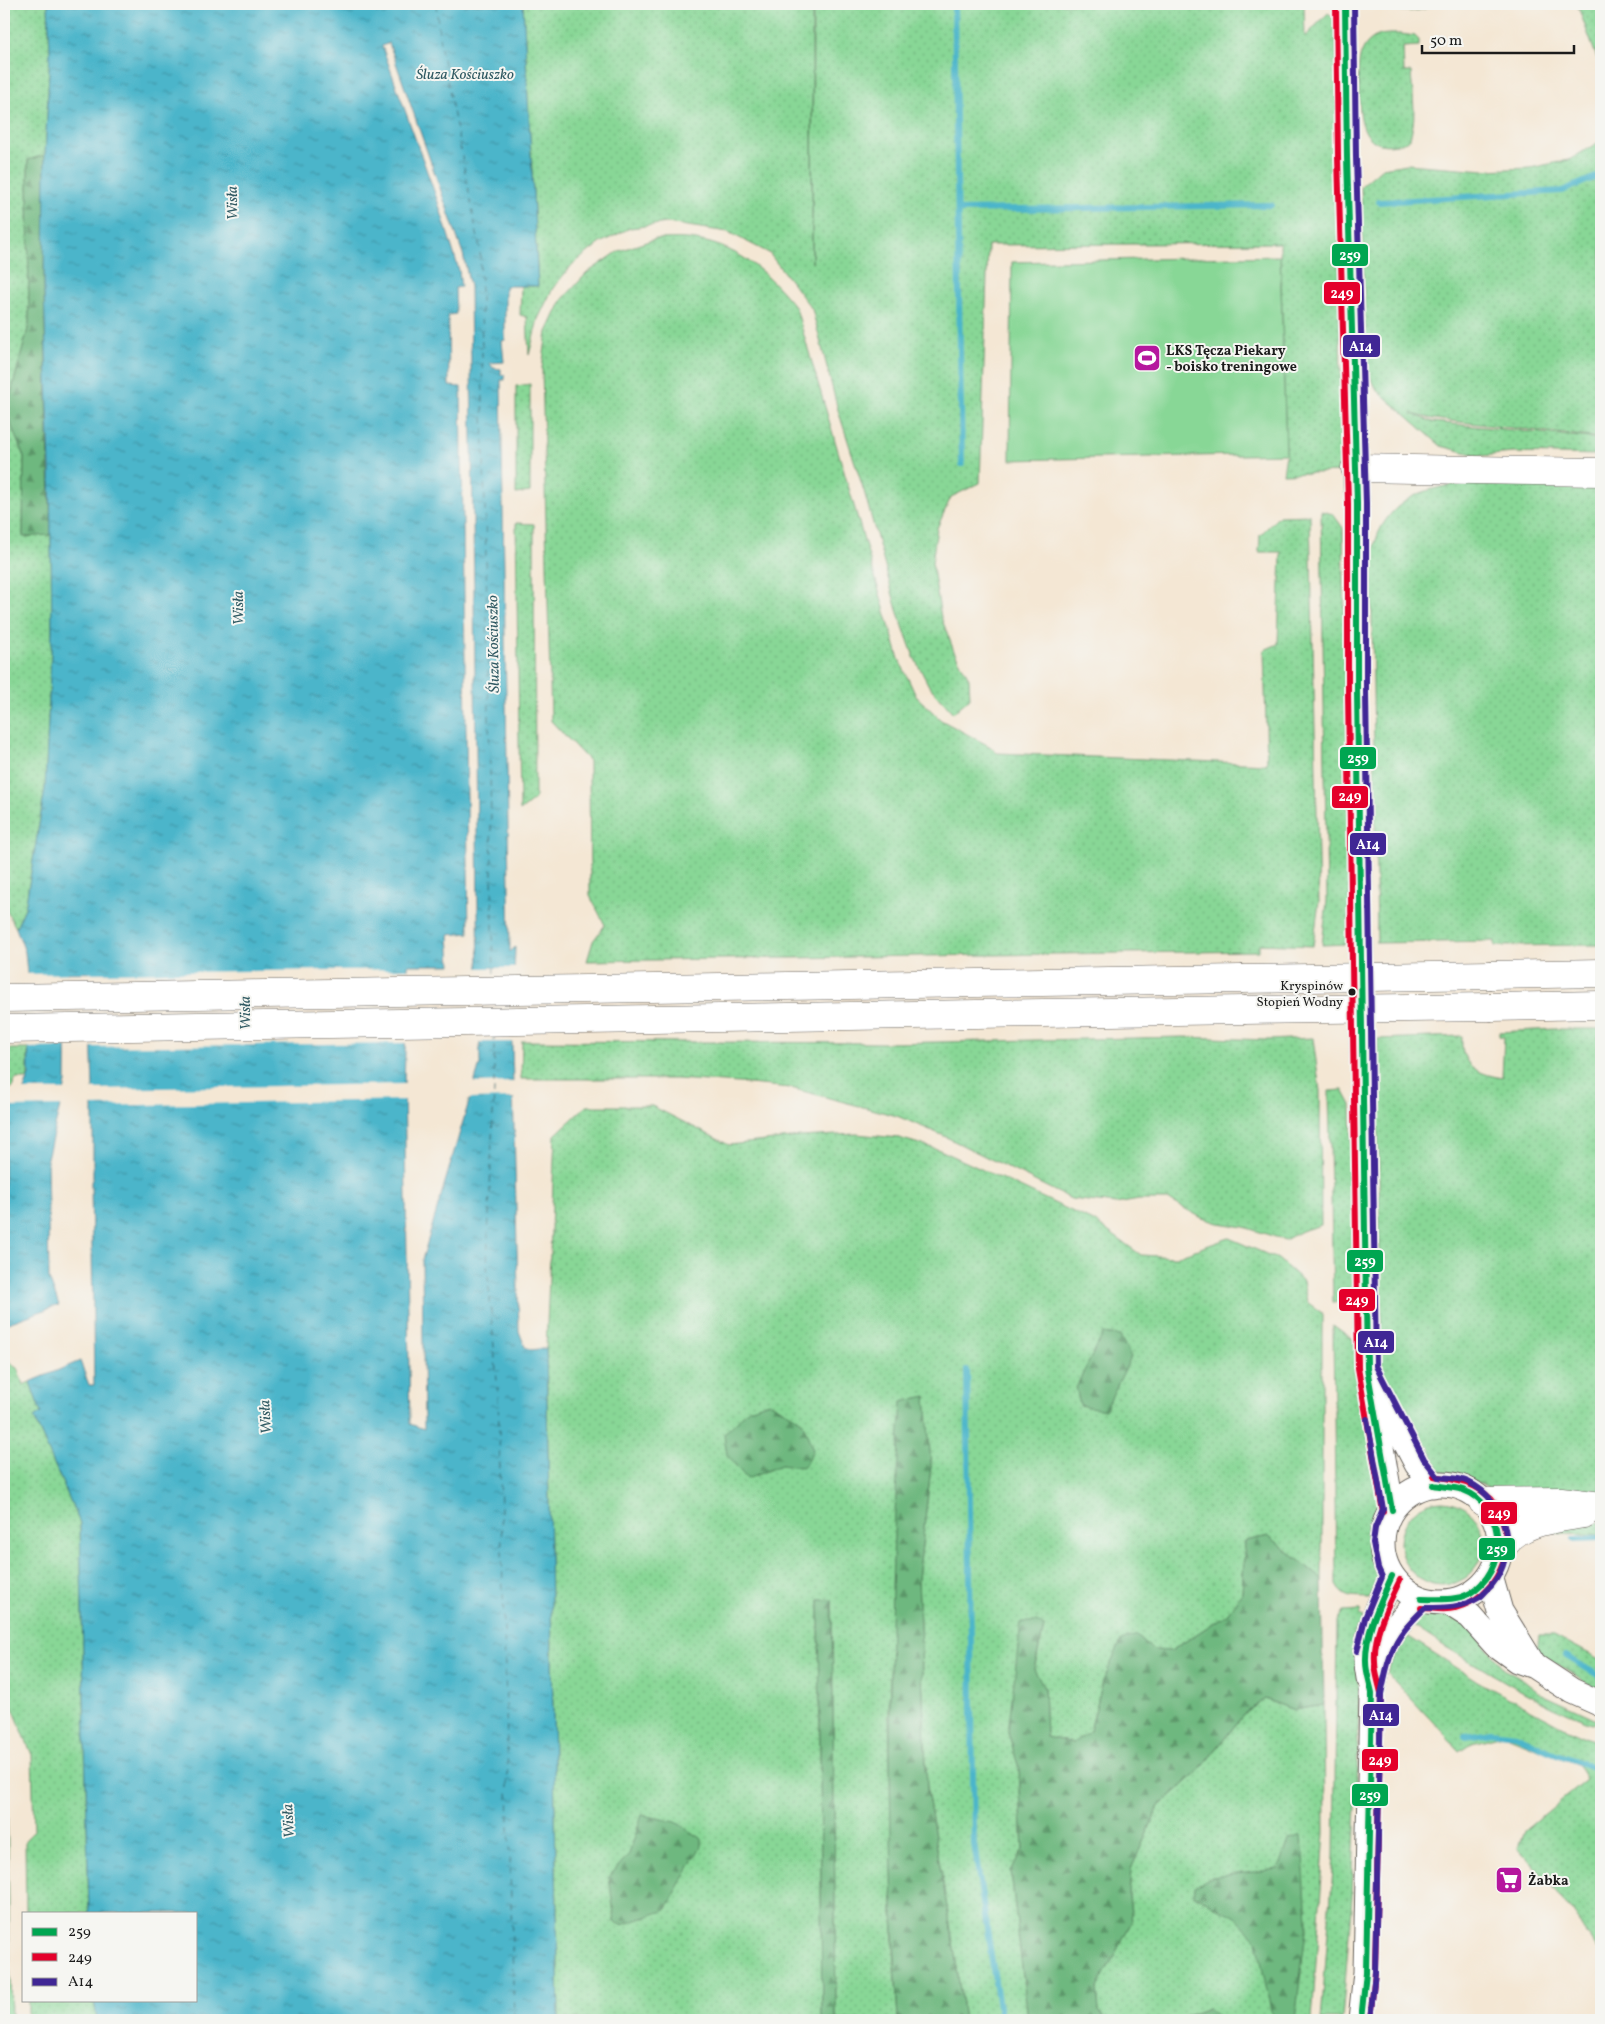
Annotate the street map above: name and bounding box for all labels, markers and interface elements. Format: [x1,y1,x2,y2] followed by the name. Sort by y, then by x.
[1422,22,1575,54] scale bar
[1430,31,1462,52] text: 50 m
[416,65,514,86] water label: Śluza Kościuszko
[223,186,244,220] water label: Wisła
[1331,243,1369,267] line badge: 259
[1339,247,1361,266] text: 259
[1323,281,1361,305] line badge: 249
[1331,285,1354,304] text: 249
[1342,334,1381,358] line badge: A14
[1349,338,1374,357] text: A14
[1166,342,1297,377] place label: LKS Tęcza Piekary - boisko treningowe
[1132,343,1162,373] sports icon: LKS Tęcza Piekary - boisko treningowe
[229,591,250,625] water label: Wisła
[483,595,506,693] water label: Śluza Kościuszko
[1339,746,1377,770] line badge: 259
[1347,750,1369,769] text: 259
[1331,785,1369,809] line badge: 249
[1339,788,1362,807] text: 249
[1349,832,1387,856] line badge: A14
[1356,836,1381,855] text: A14
[1256,978,1343,1012] place label: Kryspinów Stopień Wodny
[1347,987,1357,997] marker: Kryspinów Stopień Wodny
[236,996,257,1030] water label: Wisła
[1346,1249,1384,1273] line badge: 259
[1354,1253,1376,1272] text: 259
[1338,1288,1376,1312] line badge: 249
[1346,1292,1369,1311] text: 249
[1357,1330,1395,1354] line badge: A14
[1364,1334,1389,1353] text: A14
[255,1399,278,1435] water label: Wisła
[1480,1501,1518,1525] line badge: 249
[1488,1505,1511,1524] text: 249
[1478,1537,1516,1561] line badge: 259
[1486,1541,1508,1560] text: 259
[1362,1703,1400,1727] line badge: A14
[1369,1707,1394,1726] text: A14
[1361,1748,1399,1772] line badge: 249
[1369,1752,1392,1771] text: 249
[1351,1783,1389,1807] line badge: 259
[1359,1787,1381,1806] text: 259
[278,1803,301,1839] water label: Wisła
[1494,1865,1524,1895] supermarket icon: Żabka
[1528,1872,1569,1891] place label: Żabka
[22,1912,198,2002] legend
[68,1922,91,1943] text: 259
[68,1948,92,1969] text: 249
[68,1972,93,1993] text: A14

